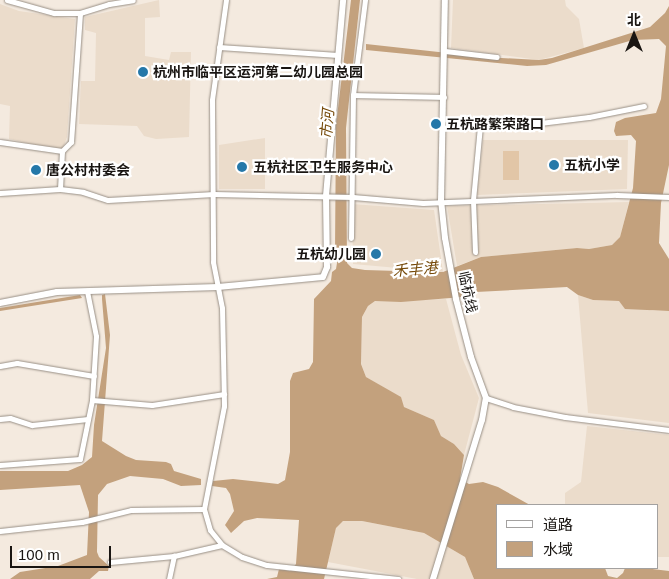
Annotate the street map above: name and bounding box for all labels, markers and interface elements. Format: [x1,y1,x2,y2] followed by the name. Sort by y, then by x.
[609,10,659,60] north arrow
[627,12,641,28] text: 北
[153,64,363,80] place label: 杭州市临平区运河第二幼儿园总园
[137,66,149,78] marker: 杭州市临平区运河第二幼儿园总园
[317,108,337,140] water label: 市河
[446,116,544,132] place label: 五杭路繁荣路口
[430,118,442,130] marker: 五杭路繁荣路口
[564,157,620,173] place label: 五杭小学
[253,159,393,175] place label: 五杭社区卫生服务中心
[548,159,560,171] marker: 五杭小学
[235,160,249,174] marker: 五杭社区卫生服务中心
[46,162,130,178] place label: 唐公村村委会
[30,164,42,176] marker: 唐公村村委会
[296,246,366,262] place label: 五杭幼儿园
[370,248,382,260] marker: 五杭幼儿园
[392,258,438,280] water label: 禾丰港
[455,270,481,314] street label: 临杭线
[497,504,659,569] legend
[543,516,573,533] text: 道路
[12,536,114,568] scale bar
[543,541,573,558] text: 水域
[18,546,60,563] text: 100 m

